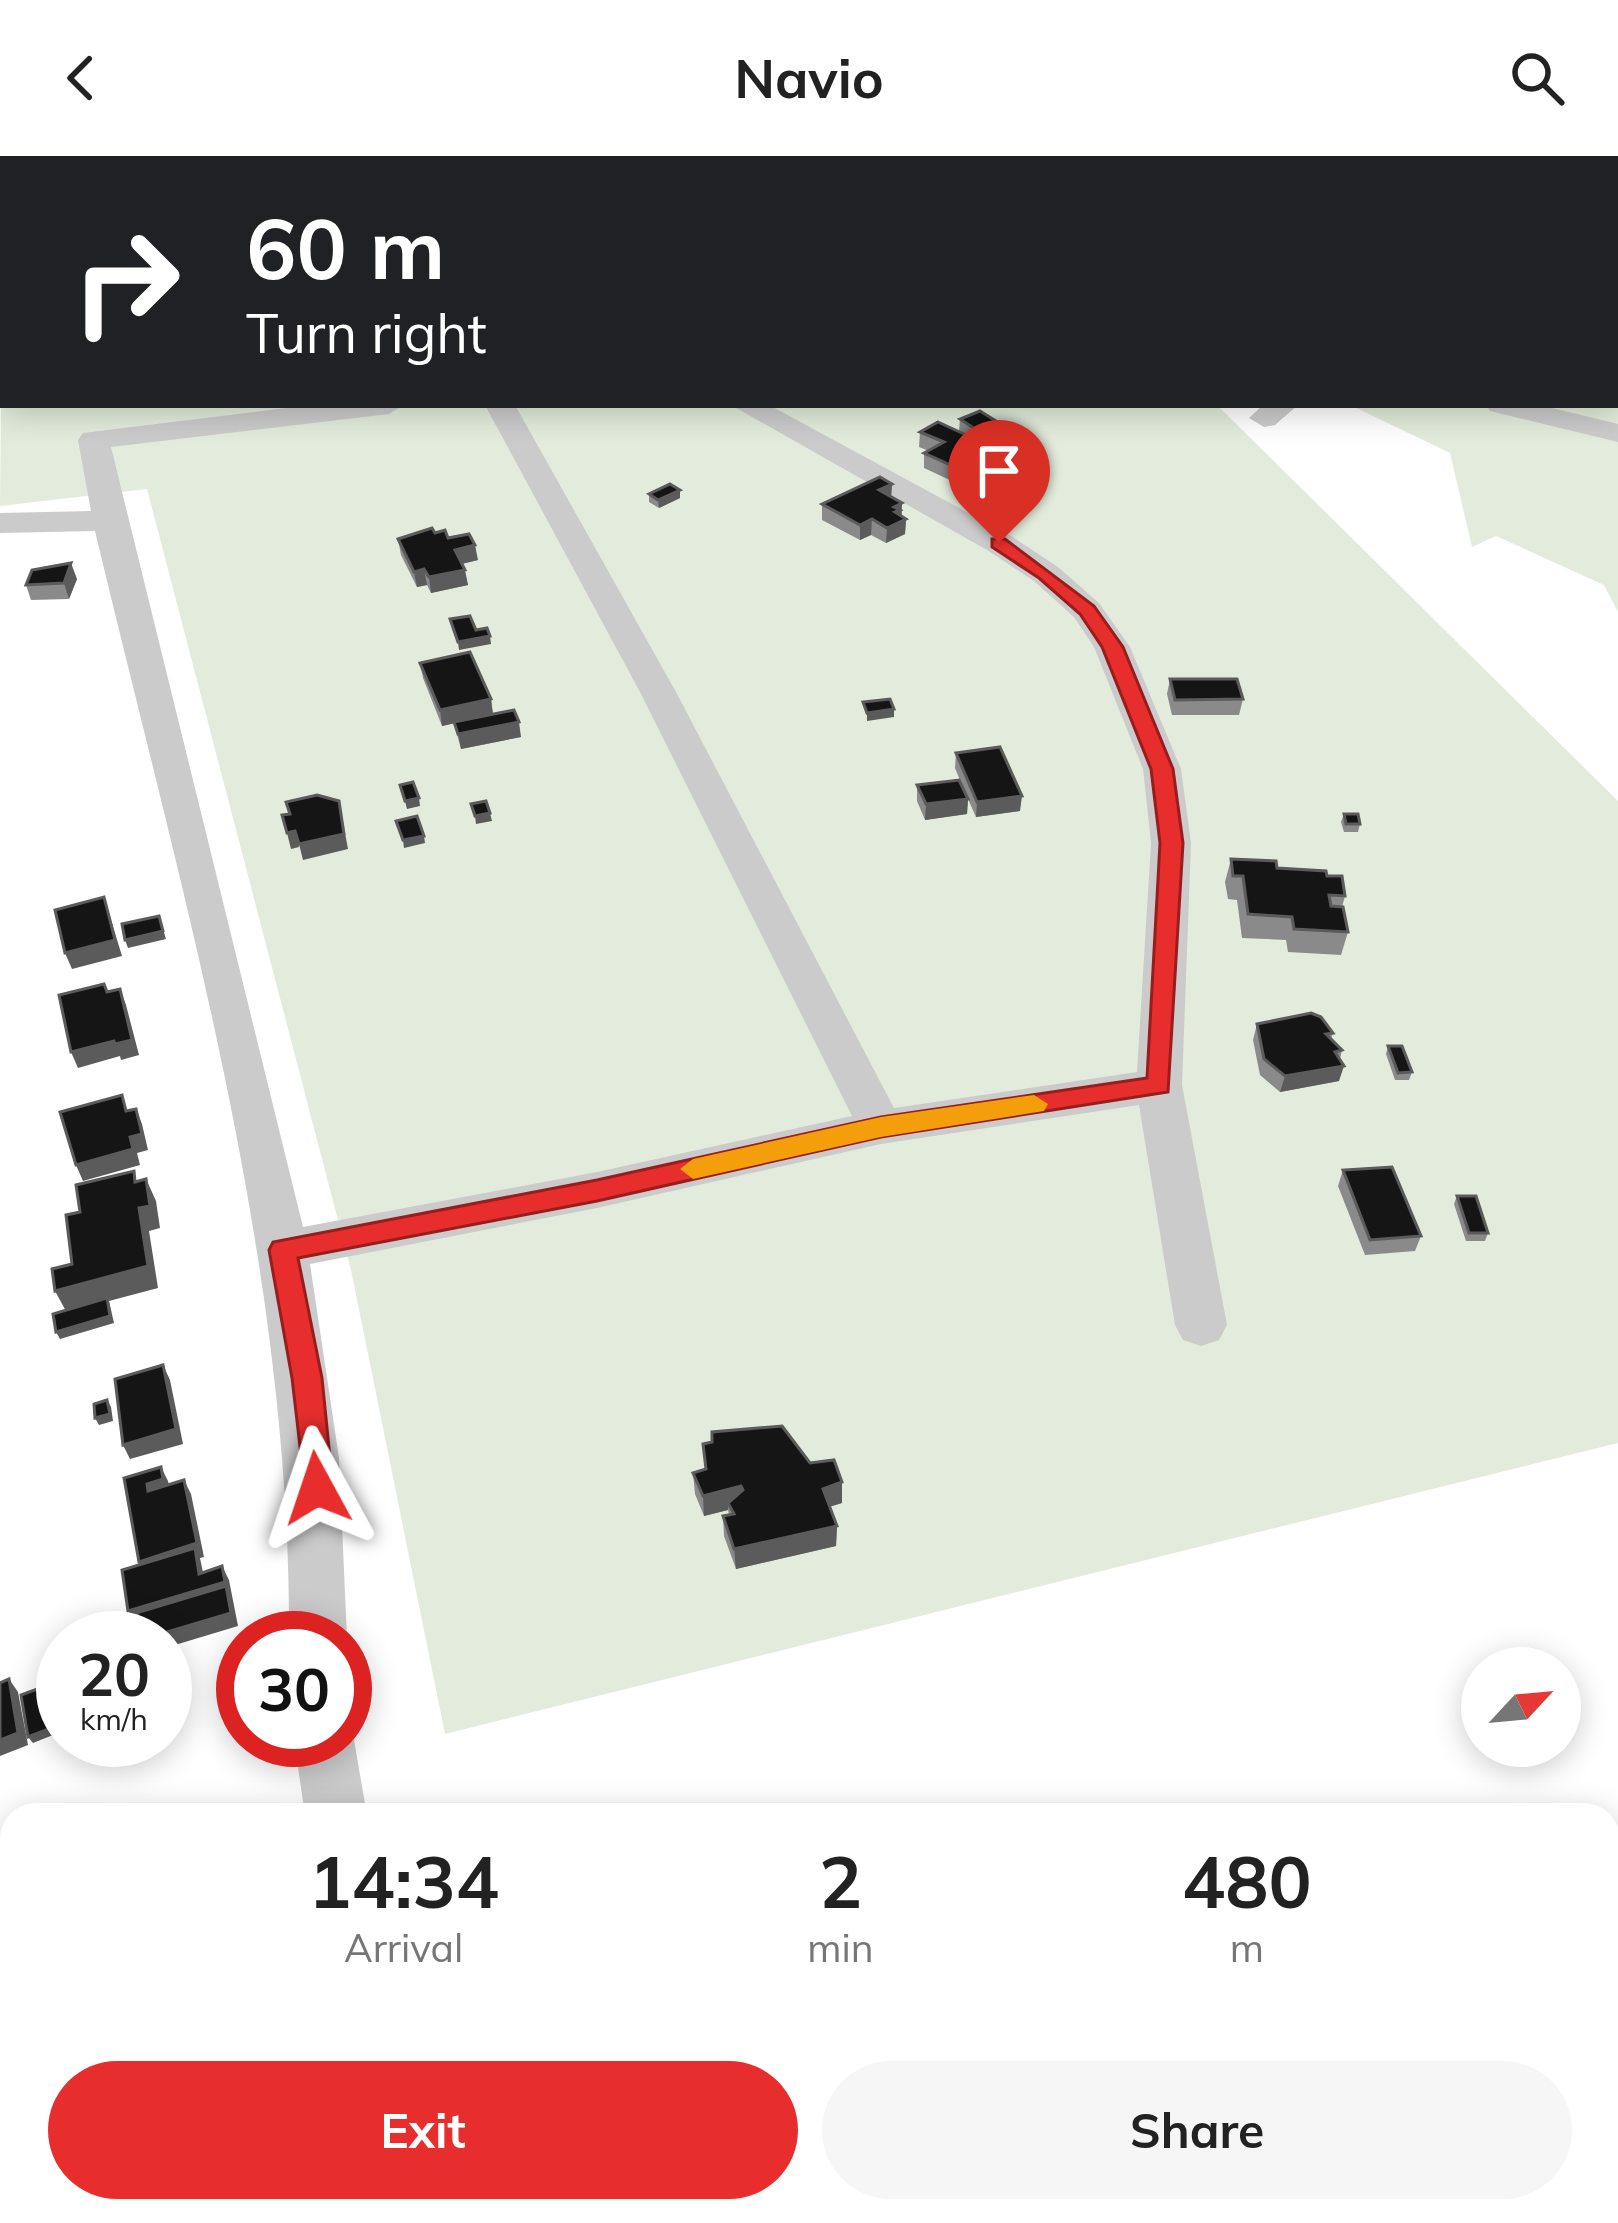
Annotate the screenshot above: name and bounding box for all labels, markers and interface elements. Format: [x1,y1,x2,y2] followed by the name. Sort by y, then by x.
[734,44,884,112] text: Navio
[48,45,114,111] icon: back
[1504,45,1570,111] icon: search
[246,195,445,300] text: 60 m
[48,204,204,360] icon: right
[246,299,487,367] text: Turn right
[948,420,1050,543] pin
[966,438,1032,504] icon: arrive
[254,1425,380,1551] position arrow
[216,1611,372,1767] speed limit sign: 30
[78,1636,150,1711] text: 20
[1461,1647,1581,1767] north arrow
[1461,1647,1581,1767] map controls
[80,1700,148,1738] text: km/h
[308,1836,499,1926] text: 14:34
[819,1836,862,1926] text: 2
[1182,1836,1312,1926] text: 480
[344,1923,463,1972] text: Arrival
[807,1923,874,1972] text: min
[1230,1923,1264,1972] text: m
[48,2061,798,2199] button: Exit
[822,2061,1572,2199] button: Share

